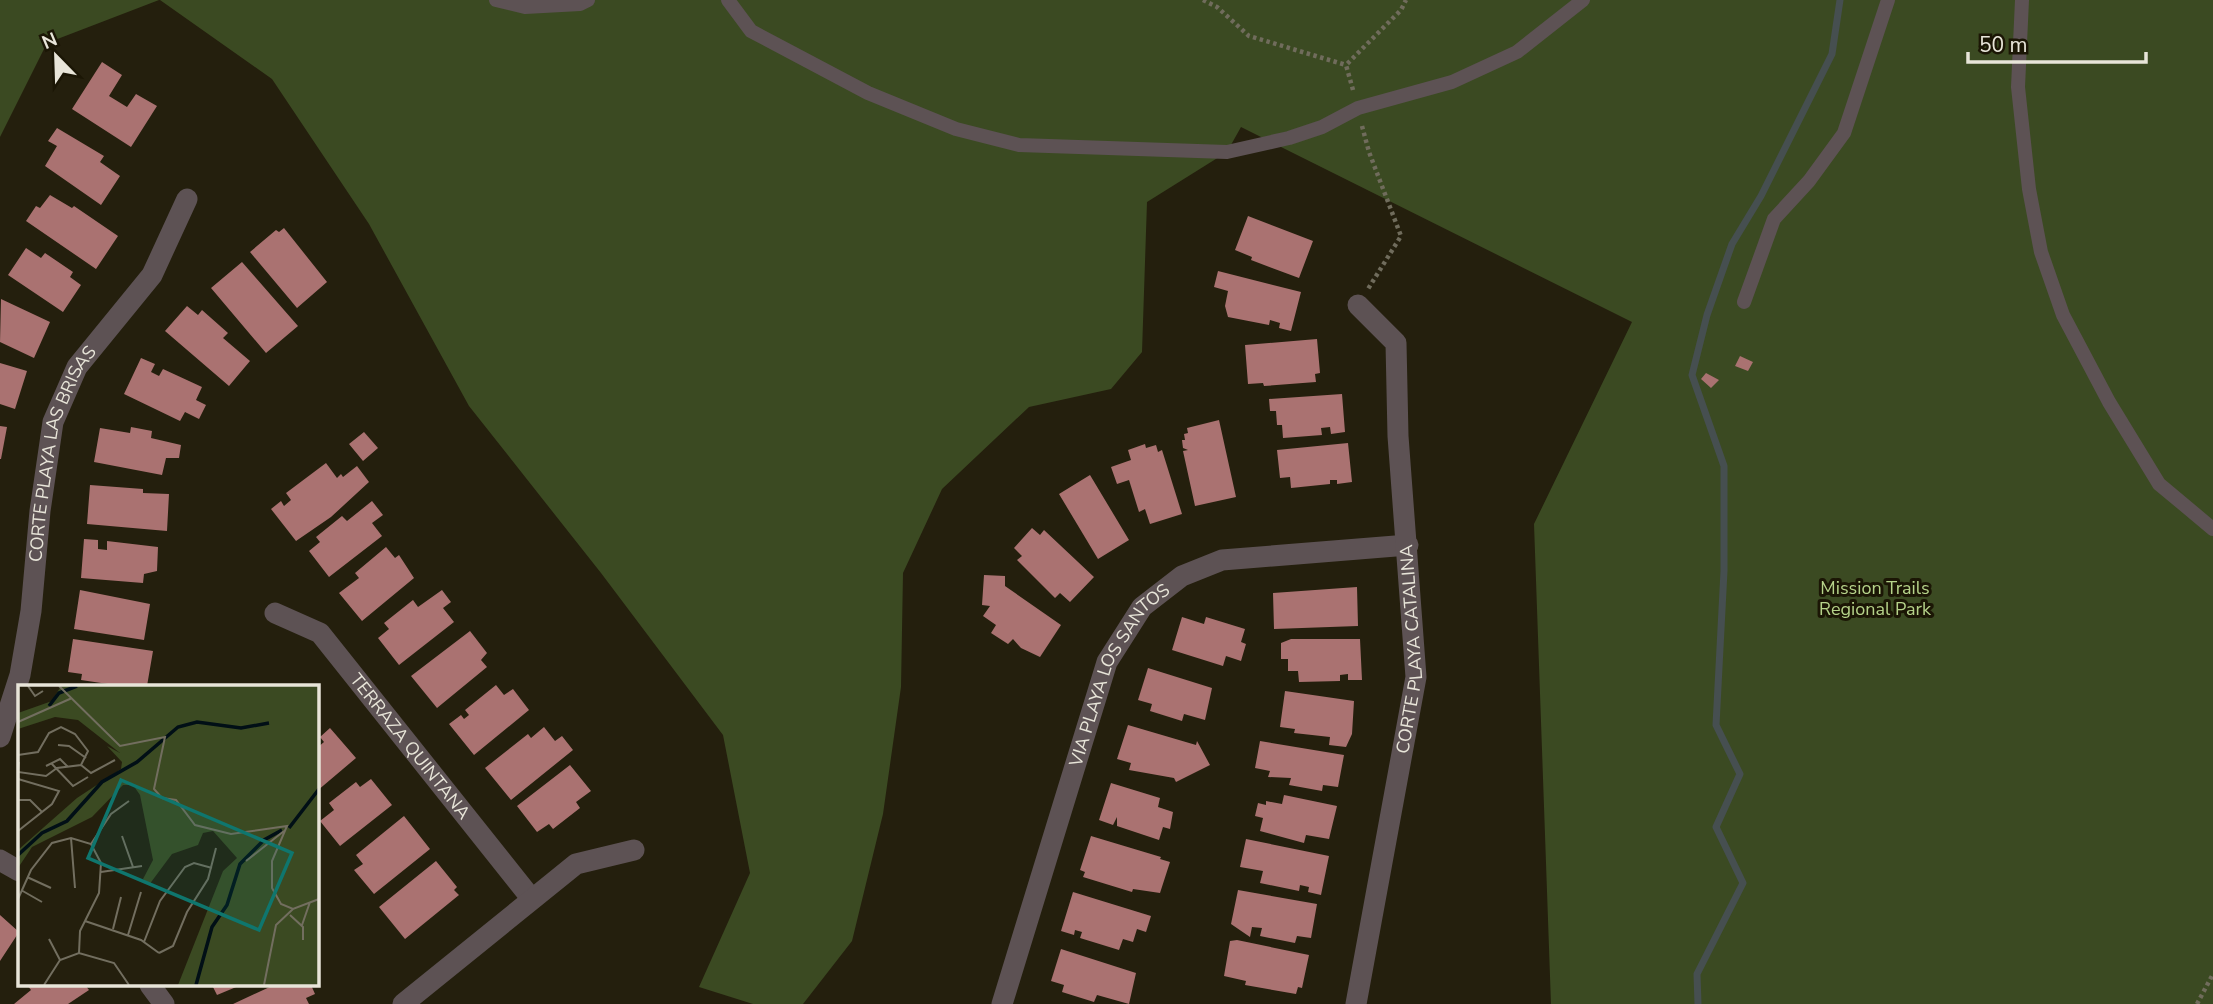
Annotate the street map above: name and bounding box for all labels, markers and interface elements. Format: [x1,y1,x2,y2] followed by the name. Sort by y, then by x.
[21,21,91,91] north arrow
[1968,21,2146,65] scale bar
[38,27,61,56] text: N
[1979,31,2028,59] text: 50 m
[23,341,102,563] street label: CORTE PLAYA LAS BRISAS
[1390,544,1428,756] street label: CORTE PLAYA CATALINA
[1819,576,1932,621] park label: Mission Trails Regional Park
[1063,578,1175,770] street label: VIA PLAYA LOS SANTOS
[345,668,476,824] street label: TERRAZA QUINTANA
[18,685,318,986] inset map

